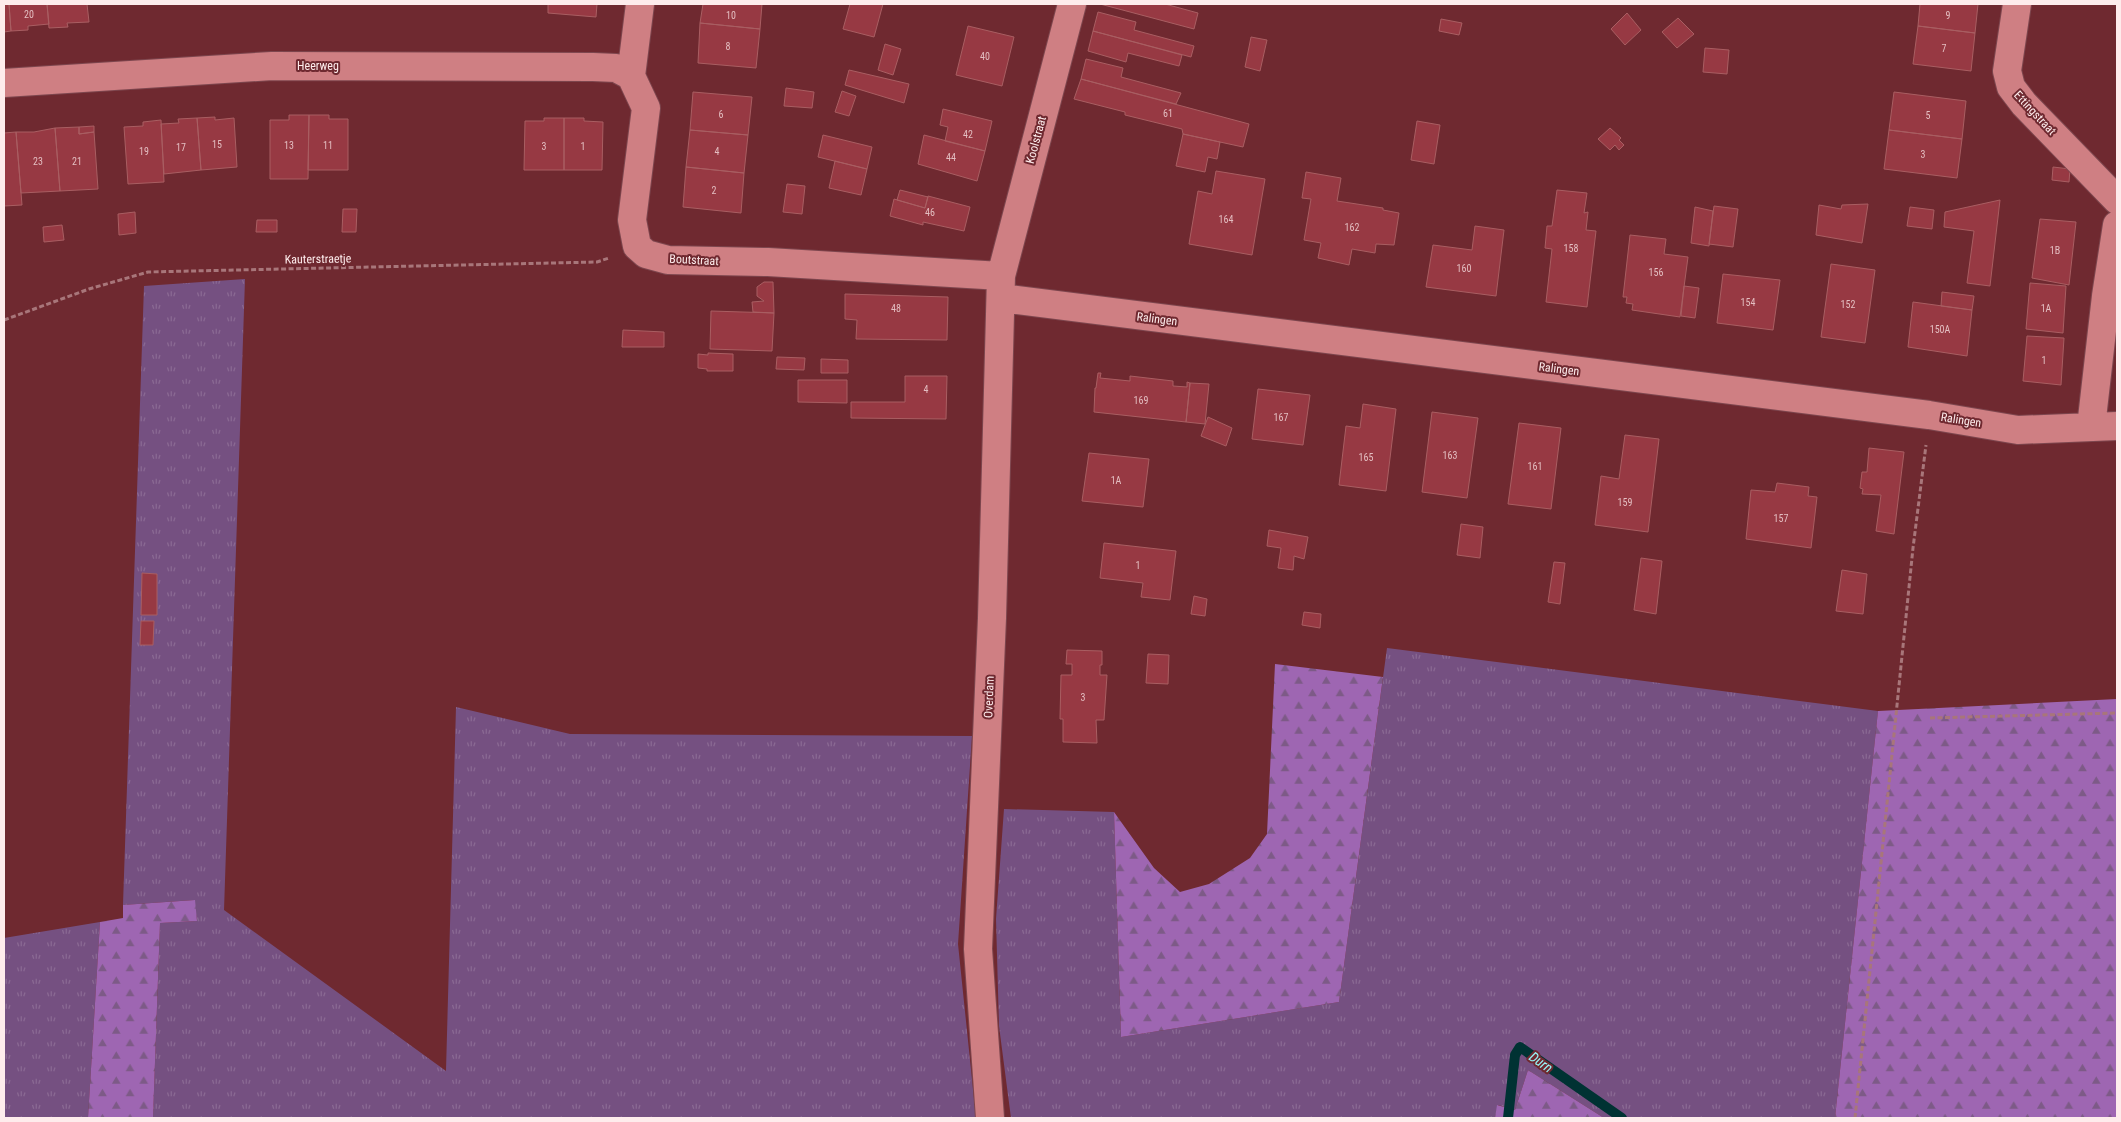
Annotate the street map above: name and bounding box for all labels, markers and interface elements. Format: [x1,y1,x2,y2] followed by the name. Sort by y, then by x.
[24,9,34,20] house number: 20
[726,10,736,21] house number: 10
[1946,10,1951,21] house number: 9
[726,41,731,52] house number: 8
[1942,43,1947,54] house number: 7
[980,51,990,62] house number: 40
[297,59,339,73] street label: Heerweg
[2011,88,2059,138] street label: Ettingstraat
[1163,108,1173,119] house number: 61
[719,109,724,120] house number: 6
[1926,110,1931,121] house number: 5
[1023,114,1049,165] street label: Koolstraat
[963,129,973,140] house number: 42
[212,139,222,150] house number: 15
[284,140,294,151] house number: 13
[323,140,333,151] house number: 11
[542,141,547,152] house number: 3
[581,141,585,152] house number: 1
[176,142,186,153] house number: 17
[139,146,149,157] house number: 19
[715,146,720,157] house number: 4
[1921,149,1926,160] house number: 3
[946,152,956,163] house number: 44
[33,156,43,167] house number: 23
[72,156,82,167] house number: 21
[712,185,717,196] house number: 2
[925,207,935,218] house number: 46
[1219,214,1233,225] house number: 164
[1345,222,1359,233] house number: 162
[1564,243,1578,254] house number: 158
[2050,245,2060,256] house number: 1B
[285,251,352,267] street label: Kauterstraetje
[669,252,719,268] street label: Boutstraat
[1457,263,1471,274] house number: 160
[1649,267,1663,278] house number: 156
[1741,297,1755,308] house number: 154
[1841,299,1855,310] house number: 152
[891,303,901,314] house number: 48
[2041,303,2052,314] house number: 1A
[1136,310,1178,328] street label: Ralingen
[1930,324,1951,335] house number: 150A
[2042,355,2046,366] house number: 1
[1538,360,1580,378] street label: Ralingen
[924,384,929,395] house number: 4
[1134,395,1148,406] house number: 169
[1940,410,1982,430] street label: Ralingen
[1274,412,1288,423] house number: 167
[1443,450,1457,461] house number: 163
[1359,452,1373,463] house number: 165
[1528,461,1542,472] house number: 161
[1111,475,1122,486] house number: 1A
[1618,497,1632,508] house number: 159
[1774,513,1788,524] house number: 157
[1136,560,1140,571] house number: 1
[981,676,997,718] street label: Overdam
[1081,692,1086,703] house number: 3
[1526,1048,1556,1076] water label: Durn

